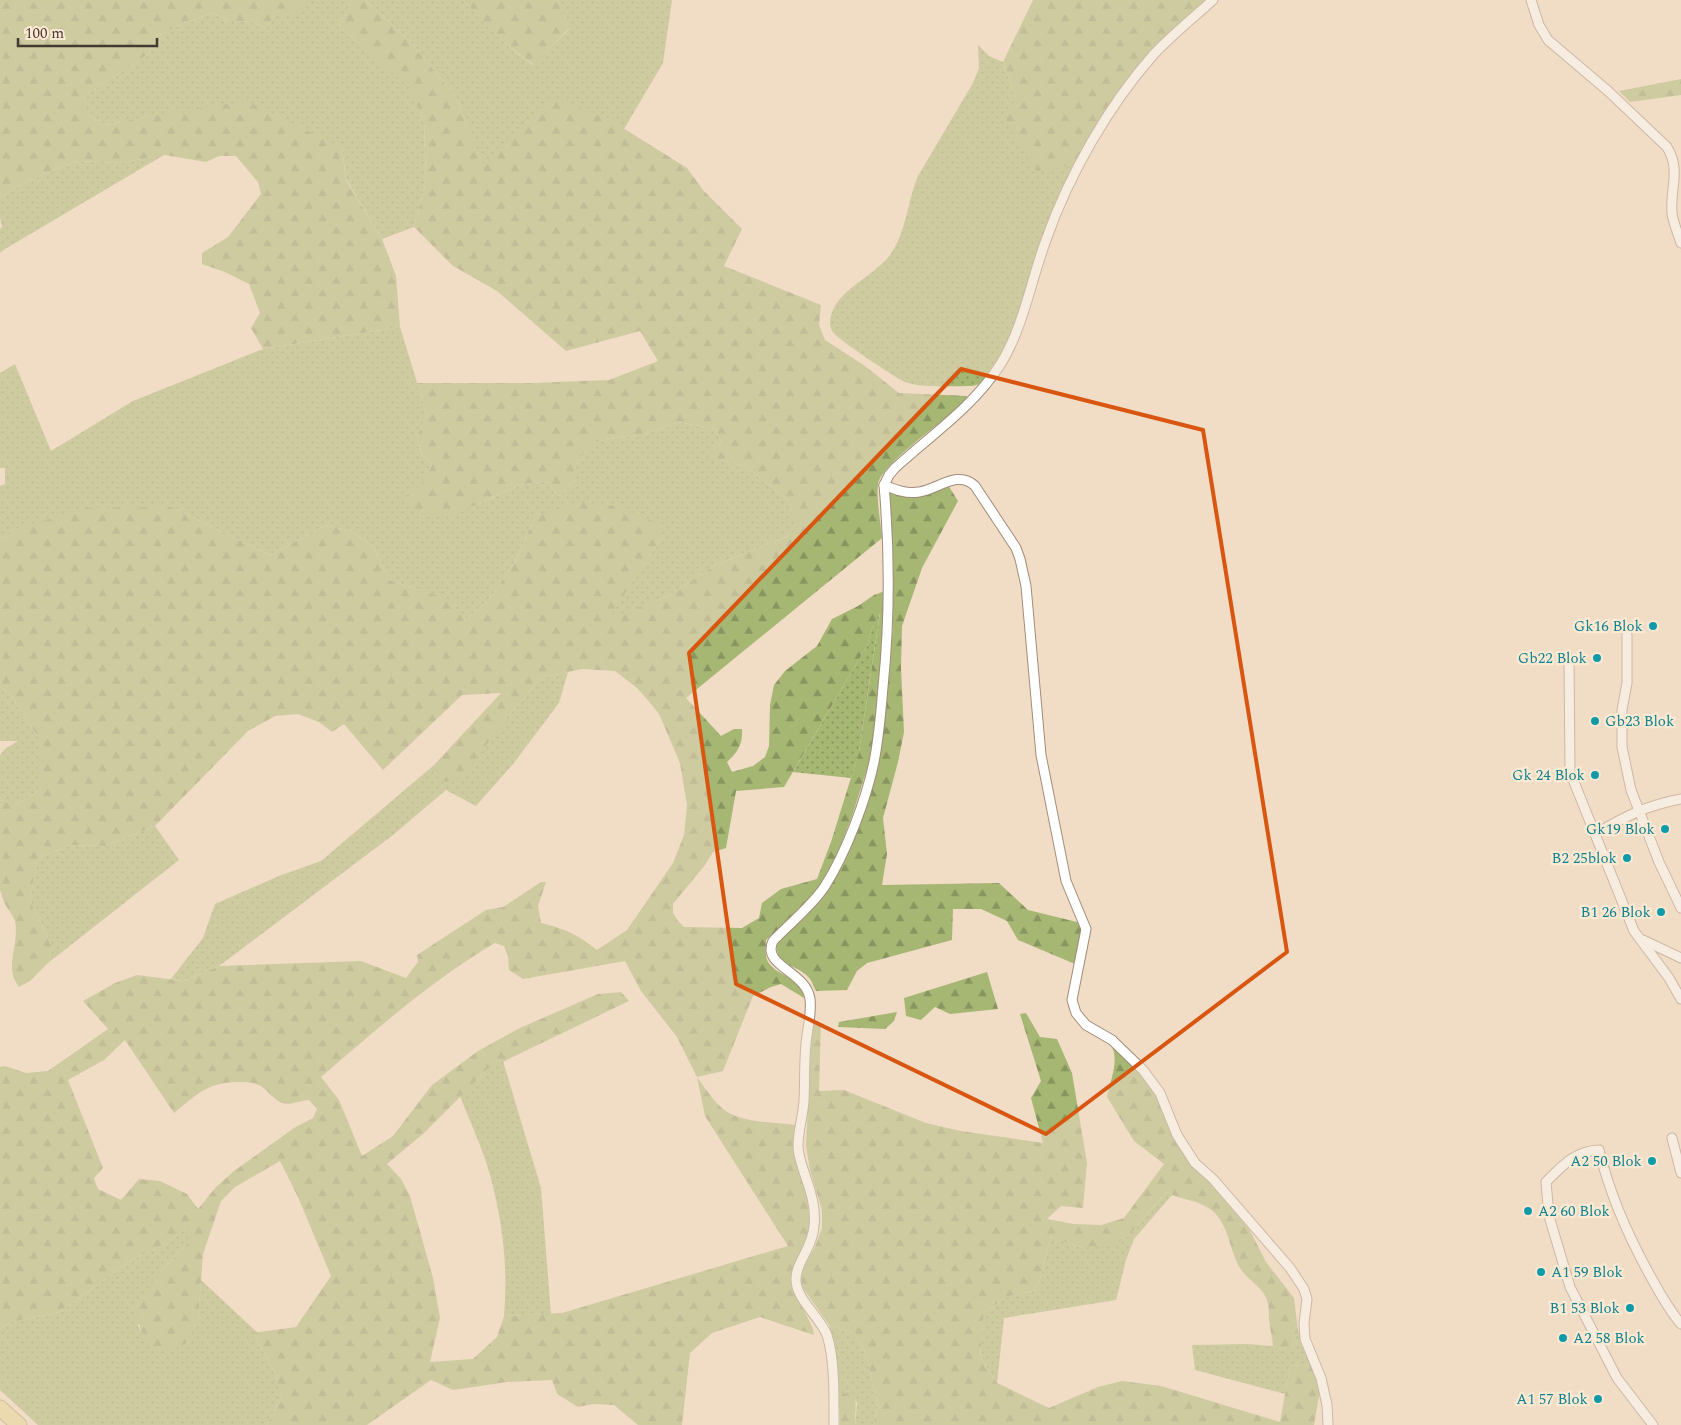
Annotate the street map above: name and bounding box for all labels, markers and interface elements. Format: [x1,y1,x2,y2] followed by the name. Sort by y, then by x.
[18,15,156,47] scale bar
[25,22,64,45] text: 100 m
[1574,615,1643,638] place label: Gk16 Blok
[1647,620,1659,632] marker: Gk16 Blok
[1518,647,1587,670] place label: Gb22 Blok
[1591,652,1603,664] marker: Gb22 Blok
[1605,710,1674,733] place label: Gb23 Blok
[1589,715,1601,727] marker: Gb23 Blok
[1512,764,1585,787] place label: Gk 24 Blok
[1589,769,1601,781] marker: Gk 24 Blok
[1586,818,1655,841] place label: Gk19 Blok
[1659,823,1671,835] marker: Gk19 Blok
[1552,847,1617,870] place label: B2 25blok
[1621,852,1633,864] marker: B2 25blok
[1581,901,1651,924] place label: B1 26 Blok
[1655,906,1667,918] marker: B1 26 Blok
[1570,1150,1642,1173] place label: A2 50 Blok
[1646,1155,1658,1167] marker: A2 50 Blok
[1538,1200,1610,1223] place label: A2 60 Blok
[1522,1205,1534,1217] marker: A2 60 Blok
[1551,1261,1623,1284] place label: A1 59 Blok
[1535,1266,1547,1278] marker: A1 59 Blok
[1550,1297,1620,1320] place label: B1 53 Blok
[1624,1302,1636,1314] marker: B1 53 Blok
[1573,1327,1645,1350] place label: A2 58 Blok
[1557,1332,1569,1344] marker: A2 58 Blok
[1516,1388,1588,1411] place label: A1 57 Blok
[1592,1393,1604,1405] marker: A1 57 Blok

